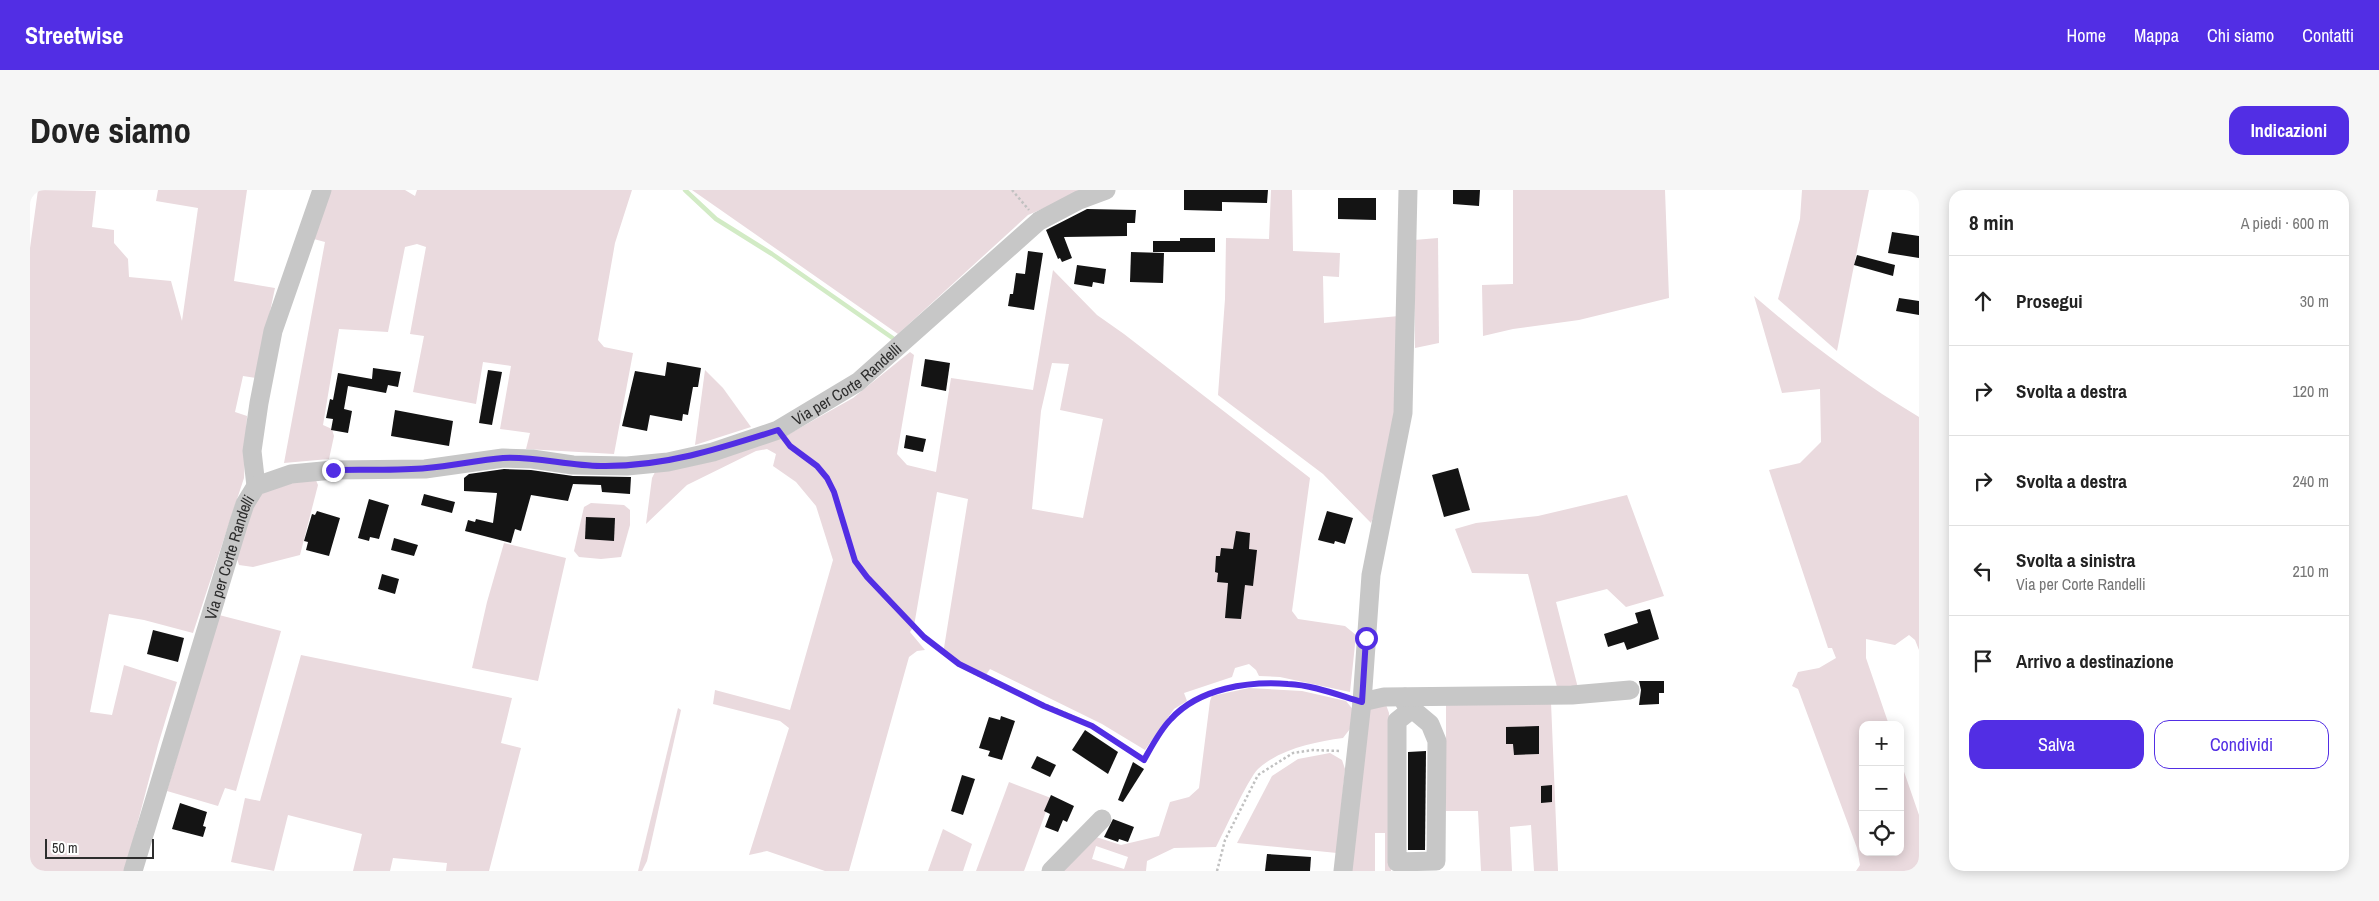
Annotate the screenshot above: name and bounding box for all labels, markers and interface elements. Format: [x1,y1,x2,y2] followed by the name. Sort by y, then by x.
[25,19,123,51] text: Streetwise
[2067,23,2106,48] text: Home
[2134,23,2179,48] text: Mappa
[2207,23,2274,48] text: Chi siamo
[2302,23,2354,48] text: Contatti
[2229,106,2349,155] button: Indicazioni
[30,107,191,154] text: Dove siamo
[1969,208,2014,237] text: 8 min
[2241,212,2329,234] text: A piedi · 600 m
[1969,287,1997,315] icon: ahead
[2016,288,2083,314] text: Prosegui
[2300,290,2329,312] text: 30 m
[788,338,906,430] street label: Via per Corte Randelli
[1969,377,1997,405] icon: right
[2016,378,2127,404] text: Svolta a destra
[2293,380,2329,402] text: 120 m
[322,459,345,482] route end
[1969,467,1997,495] icon: right
[2016,468,2127,494] text: Svolta a destra
[2293,470,2329,492] text: 240 m
[199,490,259,622] street label: Via per Corte Randelli
[2016,547,2136,573] text: Svolta a sinistra
[1969,557,1997,585] icon: left
[2293,560,2329,582] text: 210 m
[2016,573,2146,595] text: Via per Corte Randelli
[1355,627,1378,650] route start
[1969,647,1997,675] icon: arrive
[2016,648,2174,674] text: Arrivo a destinazione
[1969,720,2144,769] button: Salva
[2154,720,2329,769] button: Condividi
[1859,721,1904,856] map controls
[1859,721,1904,766] button: +
[1859,766,1904,811] button: −
[1859,811,1904,856] button: locate
[45,836,154,859] scale bar
[52,839,78,857] text: 50 m

